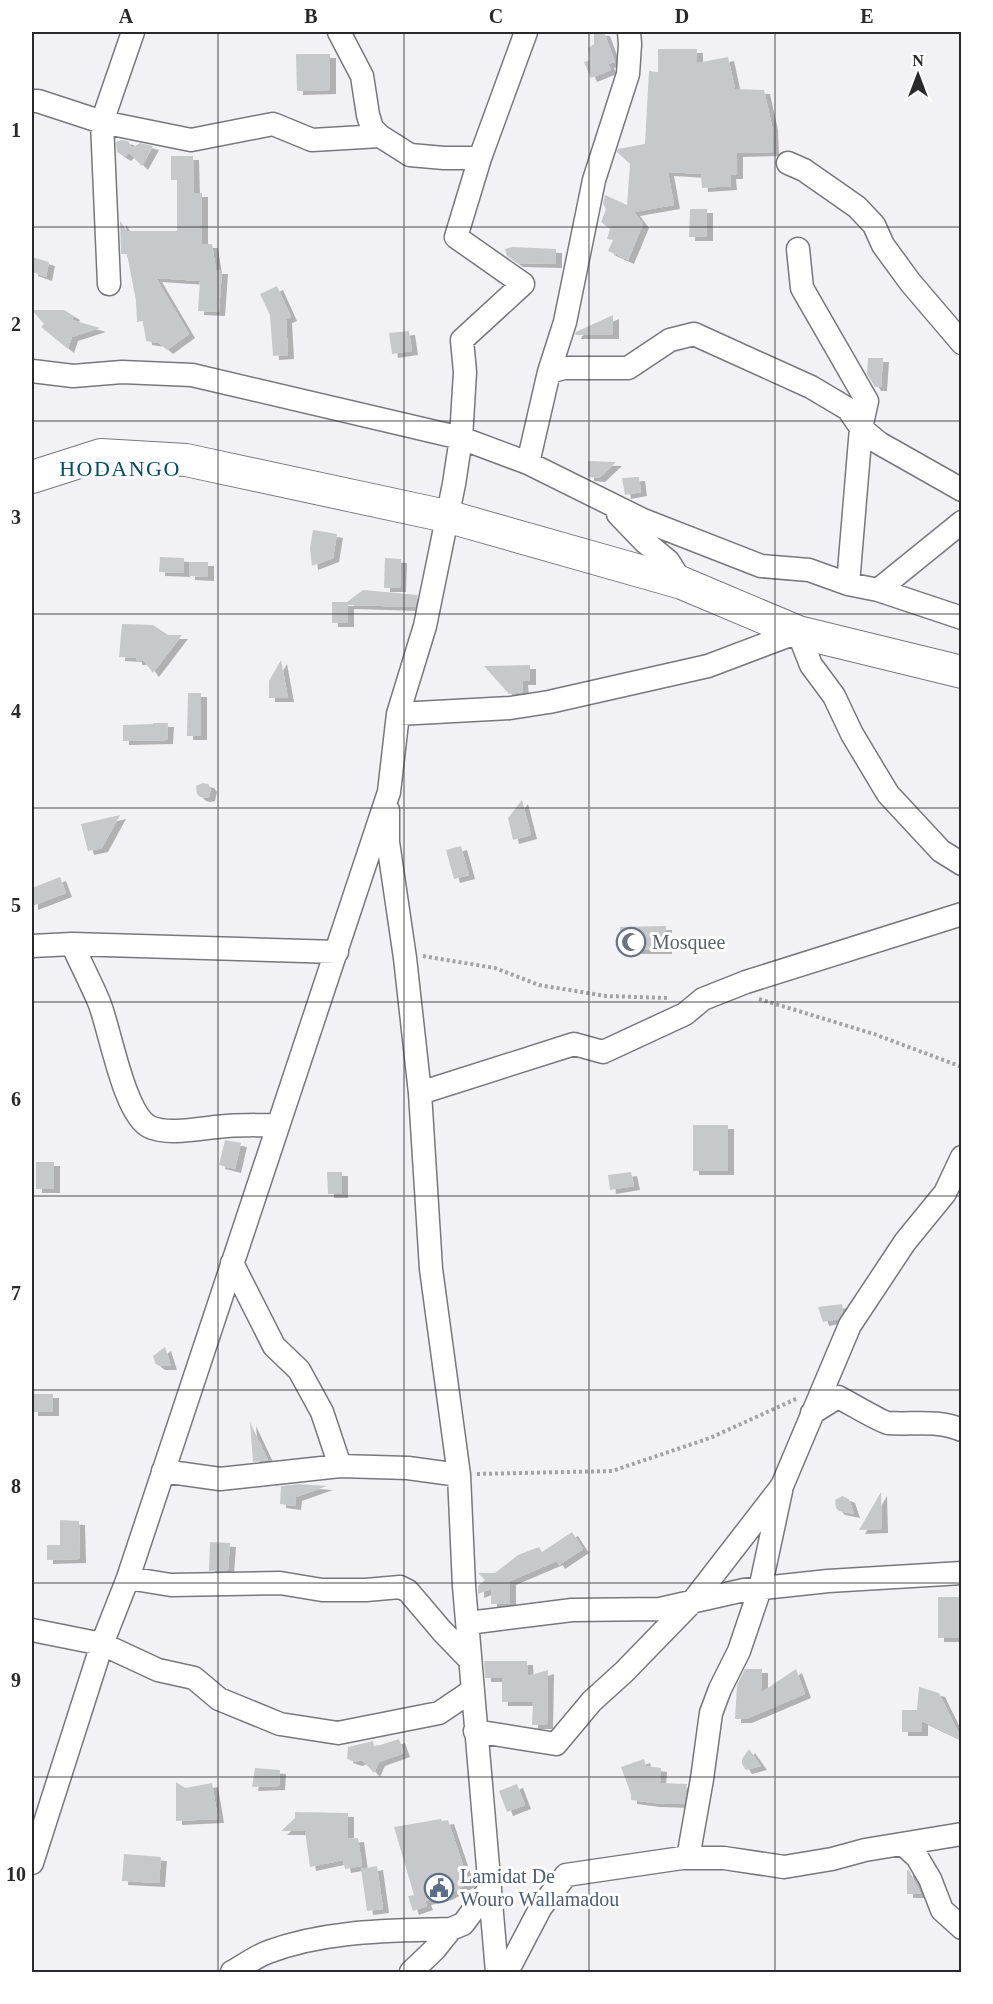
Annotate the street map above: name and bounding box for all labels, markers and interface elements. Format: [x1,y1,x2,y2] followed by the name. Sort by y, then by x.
[119,5,134,27] text: A
[304,5,318,27] text: B
[489,5,503,27] text: C
[675,5,689,27] text: D
[860,5,874,27] text: E
[888,45,948,105] north arrow
[912,52,924,69] text: N
[11,119,21,141] text: 1
[11,313,21,335] text: 2
[59,456,181,481] district label: HODANGO
[11,506,21,528] text: 3
[11,700,21,722] text: 4
[11,894,21,916] text: 5
[615,926,647,958] mosque icon: Mosquee
[652,931,725,954] place label: Mosquee
[11,1088,21,1110] text: 6
[11,1282,21,1304] text: 7
[11,1475,21,1497] text: 8
[11,1669,21,1691] text: 9
[6,1863,26,1885] text: 10
[460,1865,619,1910] place label: Lamidat De Wouro Wallamadou
[423,1872,455,1904] public building icon: Lamidat De Wouro Wallamadou

